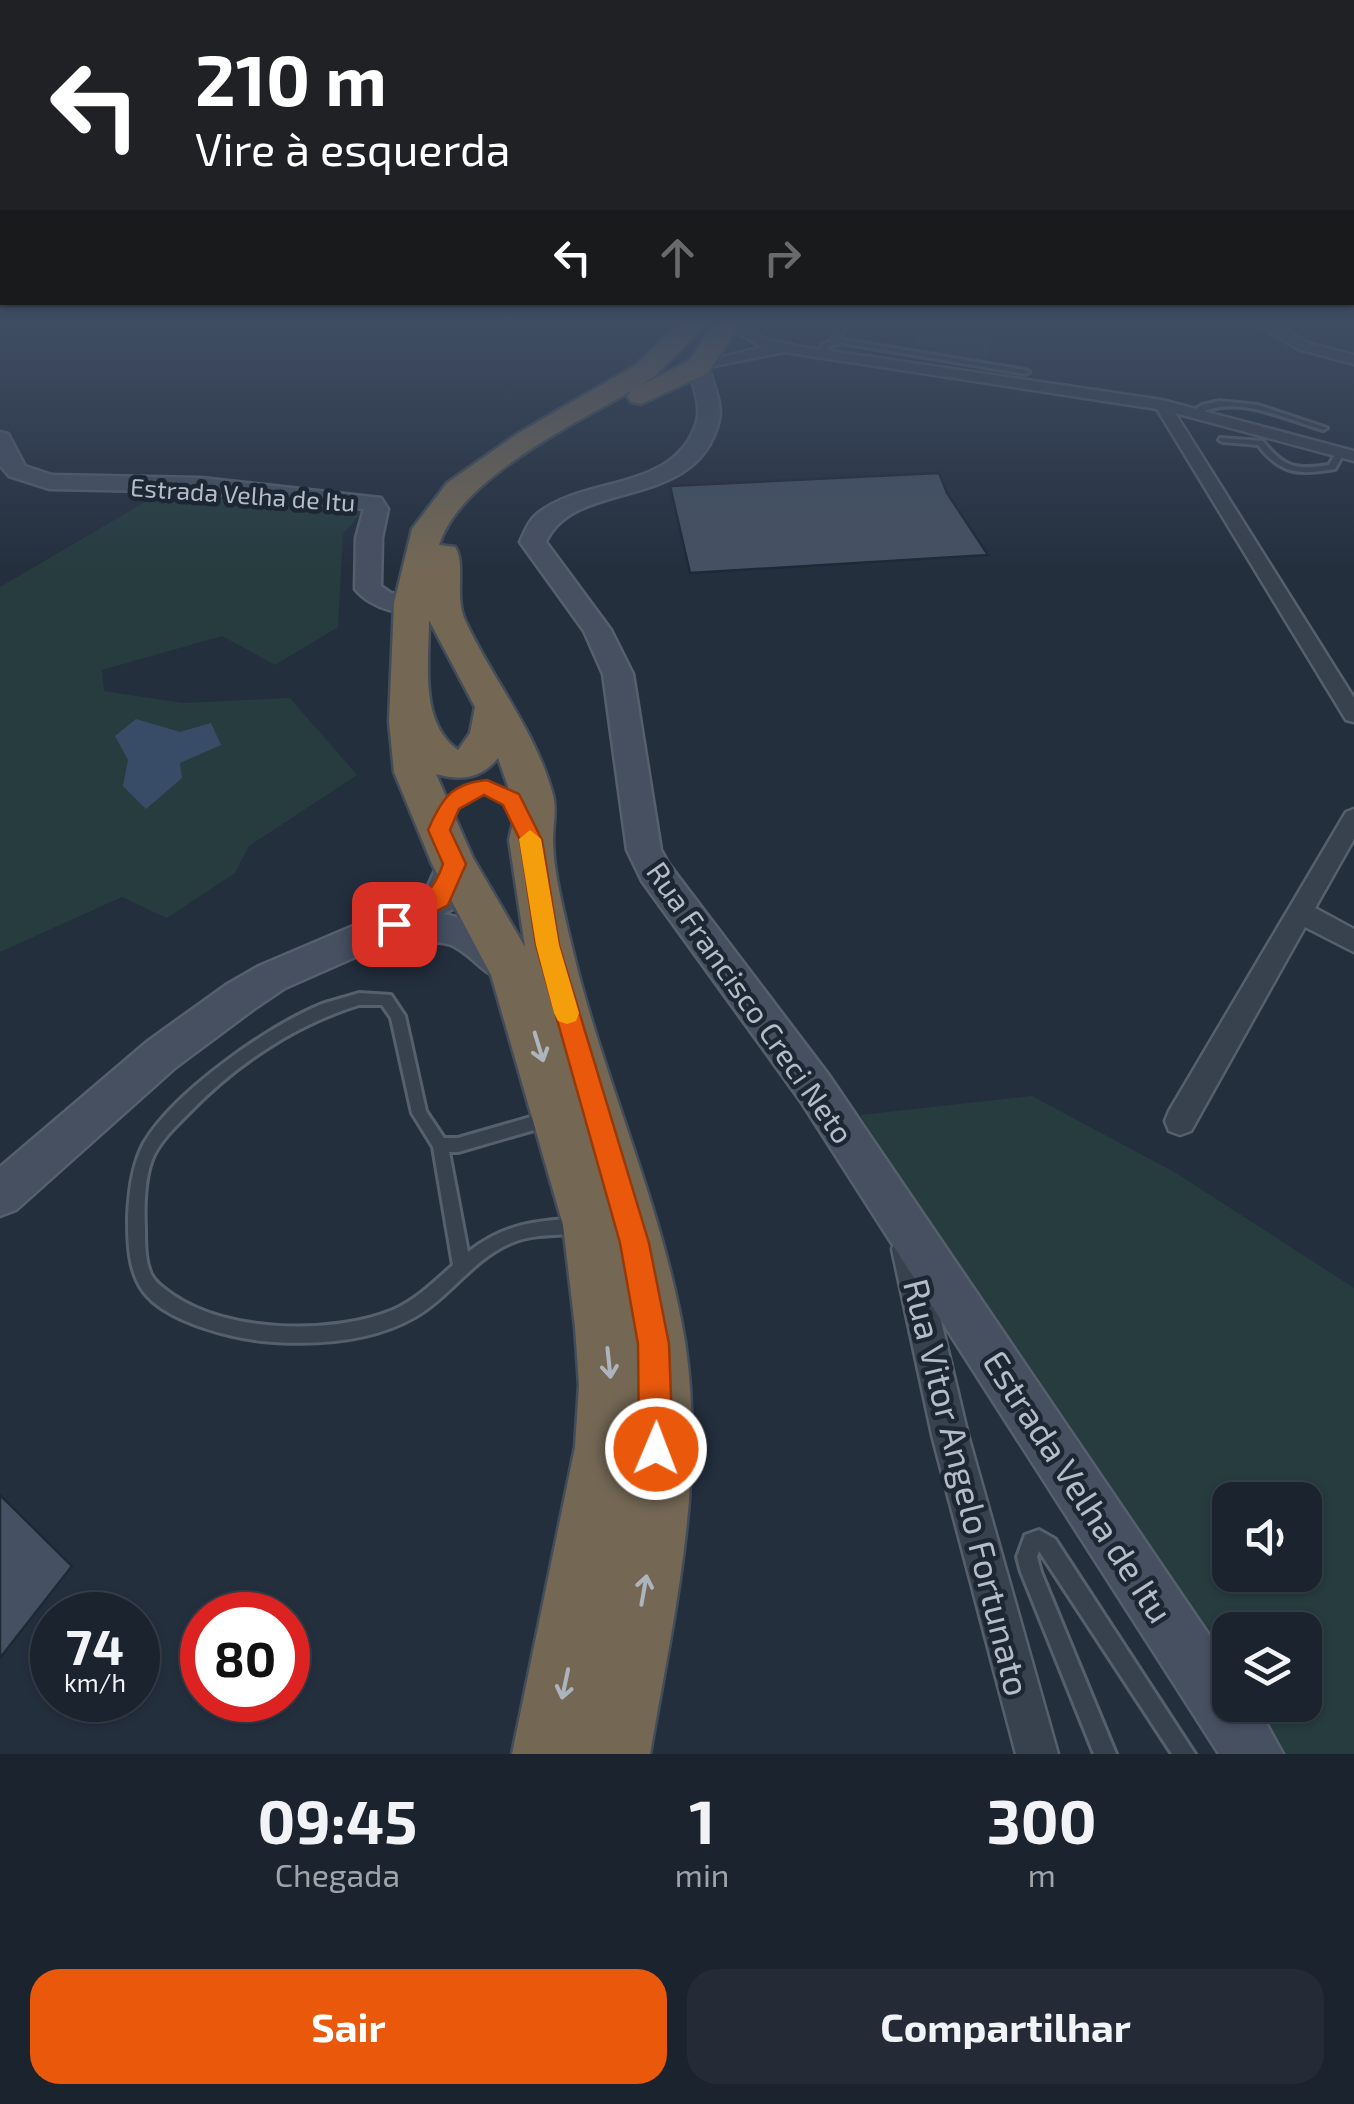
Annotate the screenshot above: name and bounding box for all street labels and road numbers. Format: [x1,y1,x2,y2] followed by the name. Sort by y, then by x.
[129,471,357,517] street label: Estrada Velha de Itu
[640,854,862,1150] street label: Rua Francisco Creci Neto
[896,1274,1040,1700] street label: Rua Vitor Angelo Fortunato
[975,1342,1183,1630] street label: Estrada Velha de Itu

